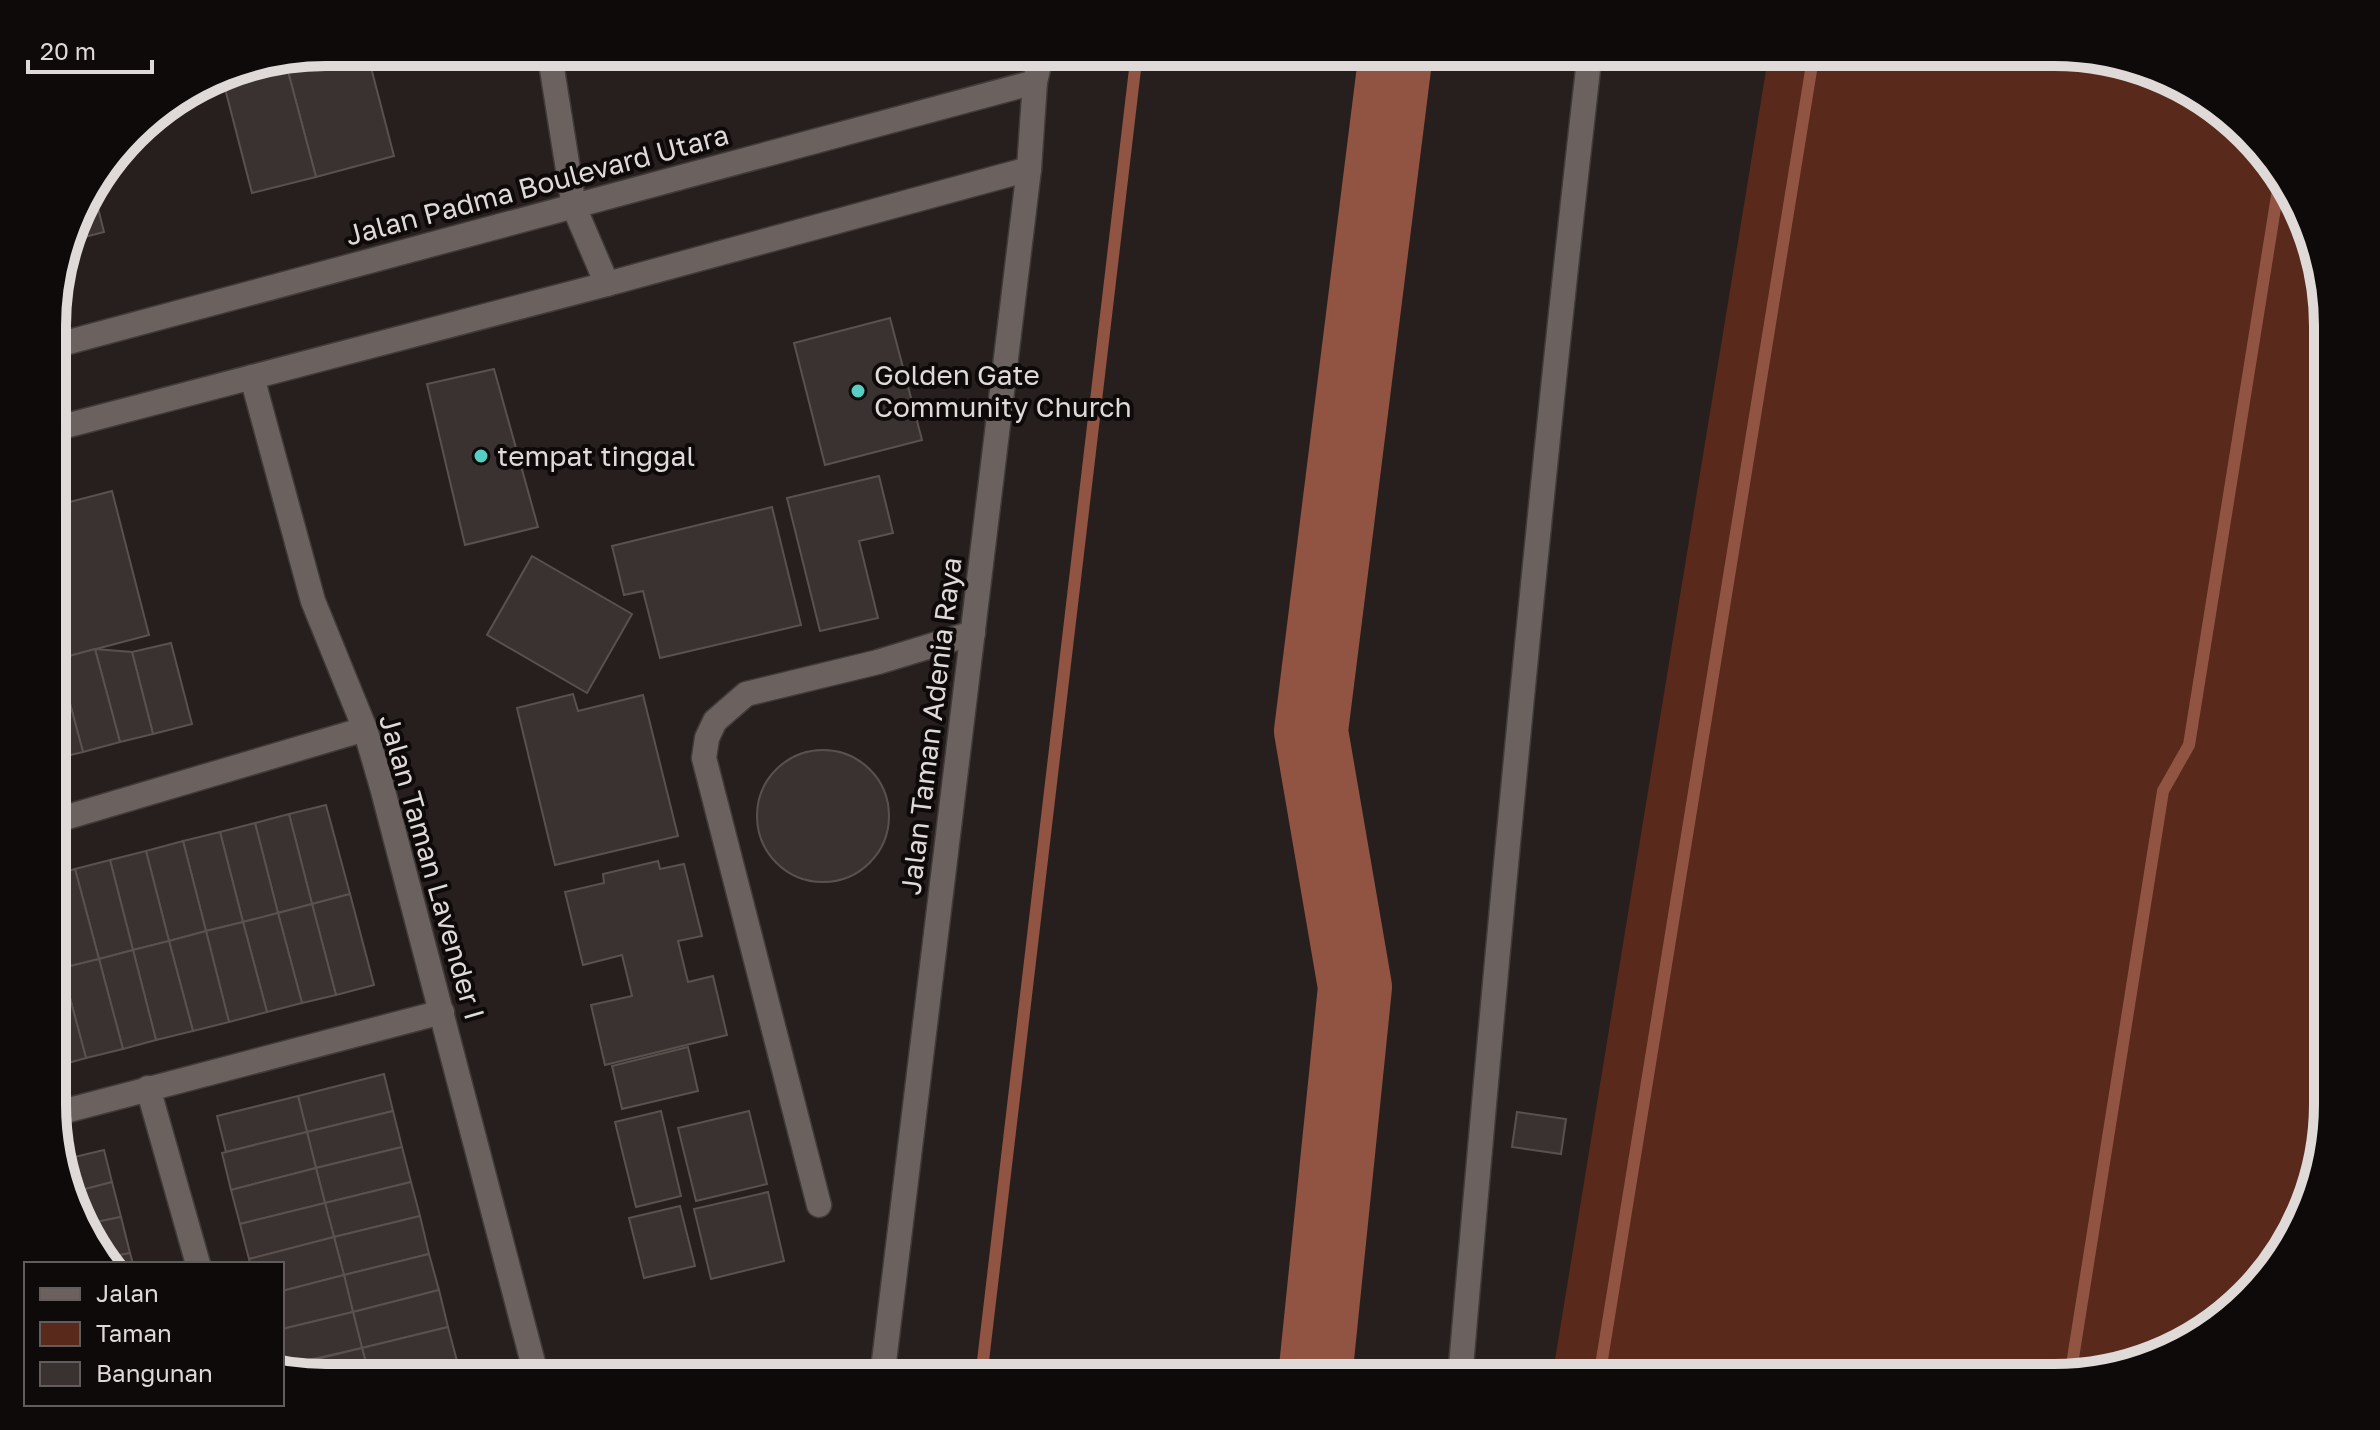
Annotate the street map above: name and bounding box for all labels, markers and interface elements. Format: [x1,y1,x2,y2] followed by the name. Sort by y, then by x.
[28,24,152,74] scale bar
[40,36,96,65] text: 20 m
[342,117,732,252] street label: Jalan Padma Boulevard Utara
[874,358,1132,423] place label: Golden Gate Community Church
[849,382,867,400] marker: Golden Gate Community Church
[497,439,695,472] place label: tempat tinggal
[472,447,490,465] marker: tempat tinggal
[893,555,968,897] street label: Jalan Taman Adenia Raya
[373,710,492,1023] street label: Jalan Taman Lavender I
[24,1262,284,1406] legend
[96,1278,159,1307] text: Jalan
[96,1318,172,1347] text: Taman
[96,1358,213,1387] text: Bangunan

